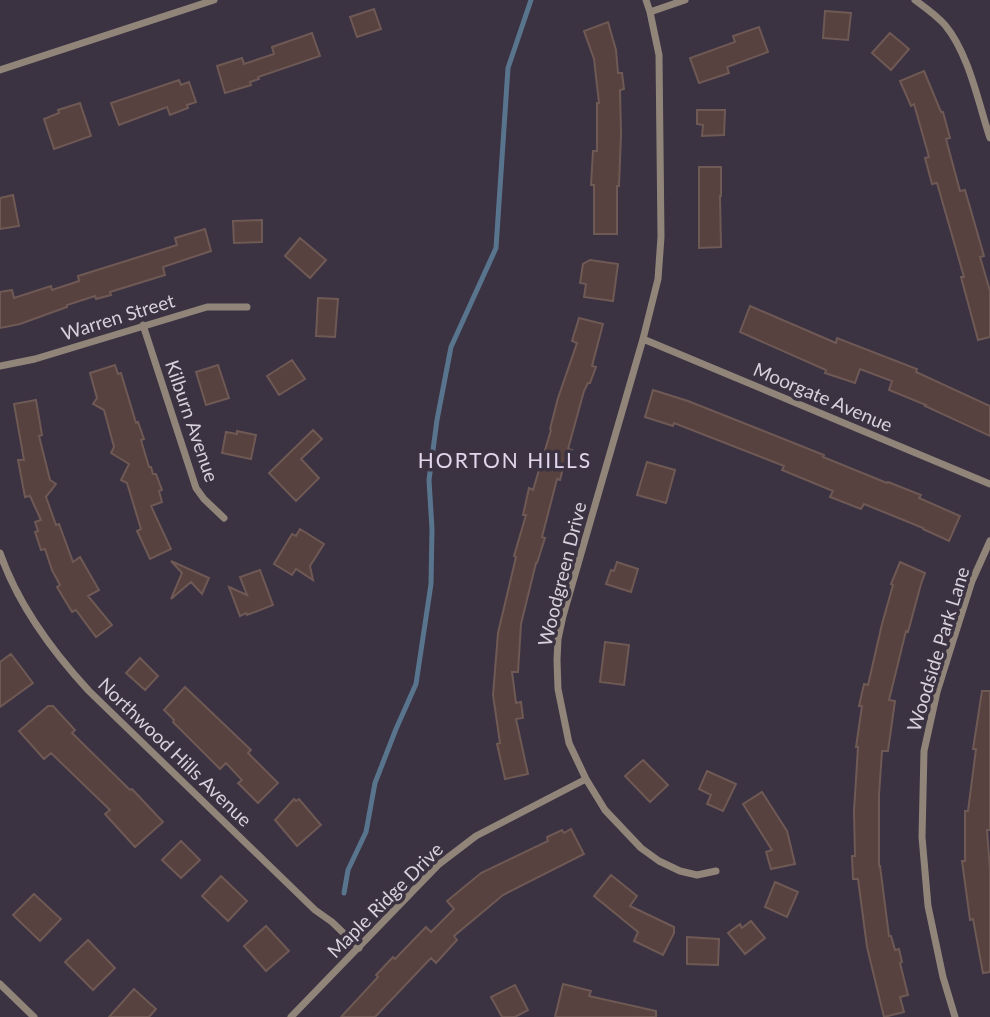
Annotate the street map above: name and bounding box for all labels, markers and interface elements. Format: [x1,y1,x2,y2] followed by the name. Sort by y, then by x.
[59,288,177,345] street label: Warren Street
[161,357,224,485] street label: Kilburn Avenue
[750,357,896,436] street label: Moorgate Avenue
[418,447,592,472] district label: HORTON HILLS
[532,499,591,648] street label: Woodgreen Drive
[902,564,974,734] street label: Woodside Park Lane
[94,672,257,831] street label: Northwood Hills Avenue
[322,837,447,962] street label: Maple Ridge Drive

